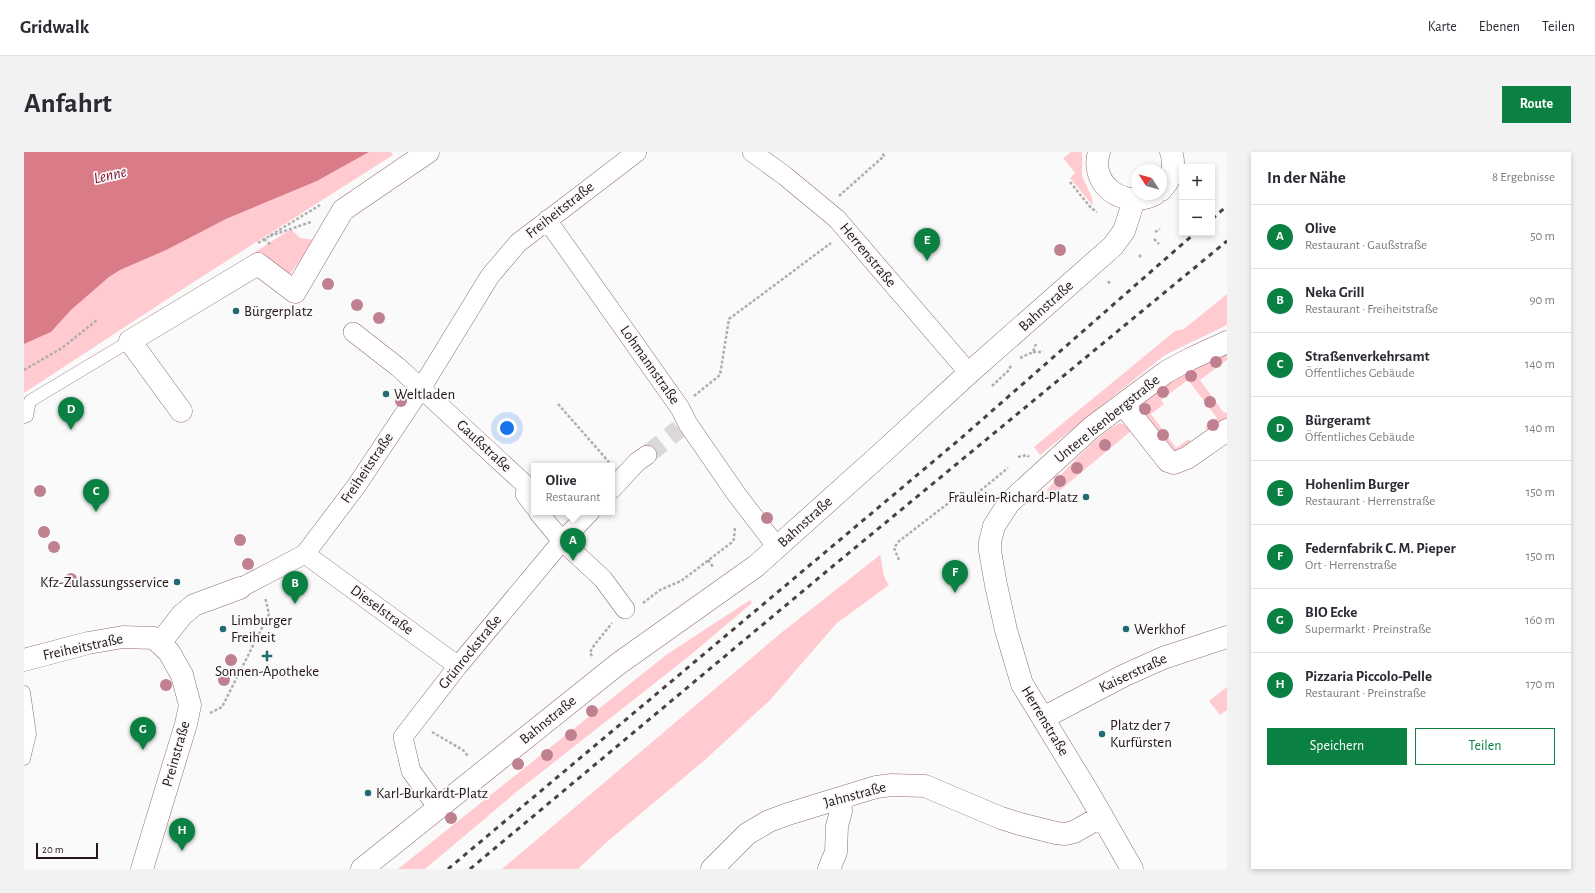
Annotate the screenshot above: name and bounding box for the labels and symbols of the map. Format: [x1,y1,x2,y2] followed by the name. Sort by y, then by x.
[92,163,128,187] water label: Lenne
[1131,164,1167,200] north arrow
[523,179,597,241] street label: Freiheitstraße
[837,220,899,290] street label: Herrenstraße
[914,228,940,261] pin: E
[1016,278,1076,334] street label: Bahnstraße
[244,304,313,319] place label: Bürgerplatz
[231,306,241,316] marker: Bürgerplatz
[617,323,683,407] street label: Lohmannstraße
[1052,372,1162,466] street label: Untere Isenbergstraße
[394,387,455,402] place label: Weltladen
[381,389,391,399] marker: Weltladen
[58,397,84,430] pin: D
[454,417,514,475] street label: Gaußstraße
[497,418,517,438] your location
[338,430,396,506] street label: Freiheitstraße
[83,479,109,512] pin: C
[948,490,1078,505] place label: Fräulein-Richard-Platz
[1081,492,1091,502] marker: Fräulein-Richard-Platz
[775,494,835,550] street label: Bahnstraße
[560,528,586,561] pin: A
[942,560,968,593] pin: F
[282,571,308,604] pin: B
[40,575,169,590] place label: Kfz-Zulassungsservice
[172,577,182,587] marker: Kfz-Zulassungsservice
[348,582,416,638] street label: Dieselstraße
[436,612,504,692] street label: Grünrockstraße
[231,613,292,645] place label: Limburger Freiheit
[1134,622,1186,637] place label: Werkhof
[218,624,228,634] marker: Limburger Freiheit
[1121,624,1131,634] marker: Werkhof
[42,631,125,663] street label: Freiheitstraße
[262,651,272,661] marker: Sonnen-Apotheke
[1097,651,1169,695] street label: Kaiserstraße
[215,664,319,679] place label: Sonnen-Apotheke
[1018,684,1072,759] street label: Herrenstraße
[517,693,579,747] street label: Bahnstraße
[130,717,156,750] pin: G
[1110,718,1172,750] place label: Platz der 7 Kurfürsten
[159,719,193,789] street label: Preinstraße
[1097,729,1107,739] marker: Platz der 7 Kurfürsten
[822,779,888,811] street label: Jahnstraße
[376,786,488,801] place label: Karl-Burkardt-Platz
[363,788,373,798] marker: Karl-Burkardt-Platz
[169,818,195,851] pin: H
[36,841,98,860] scale bar

